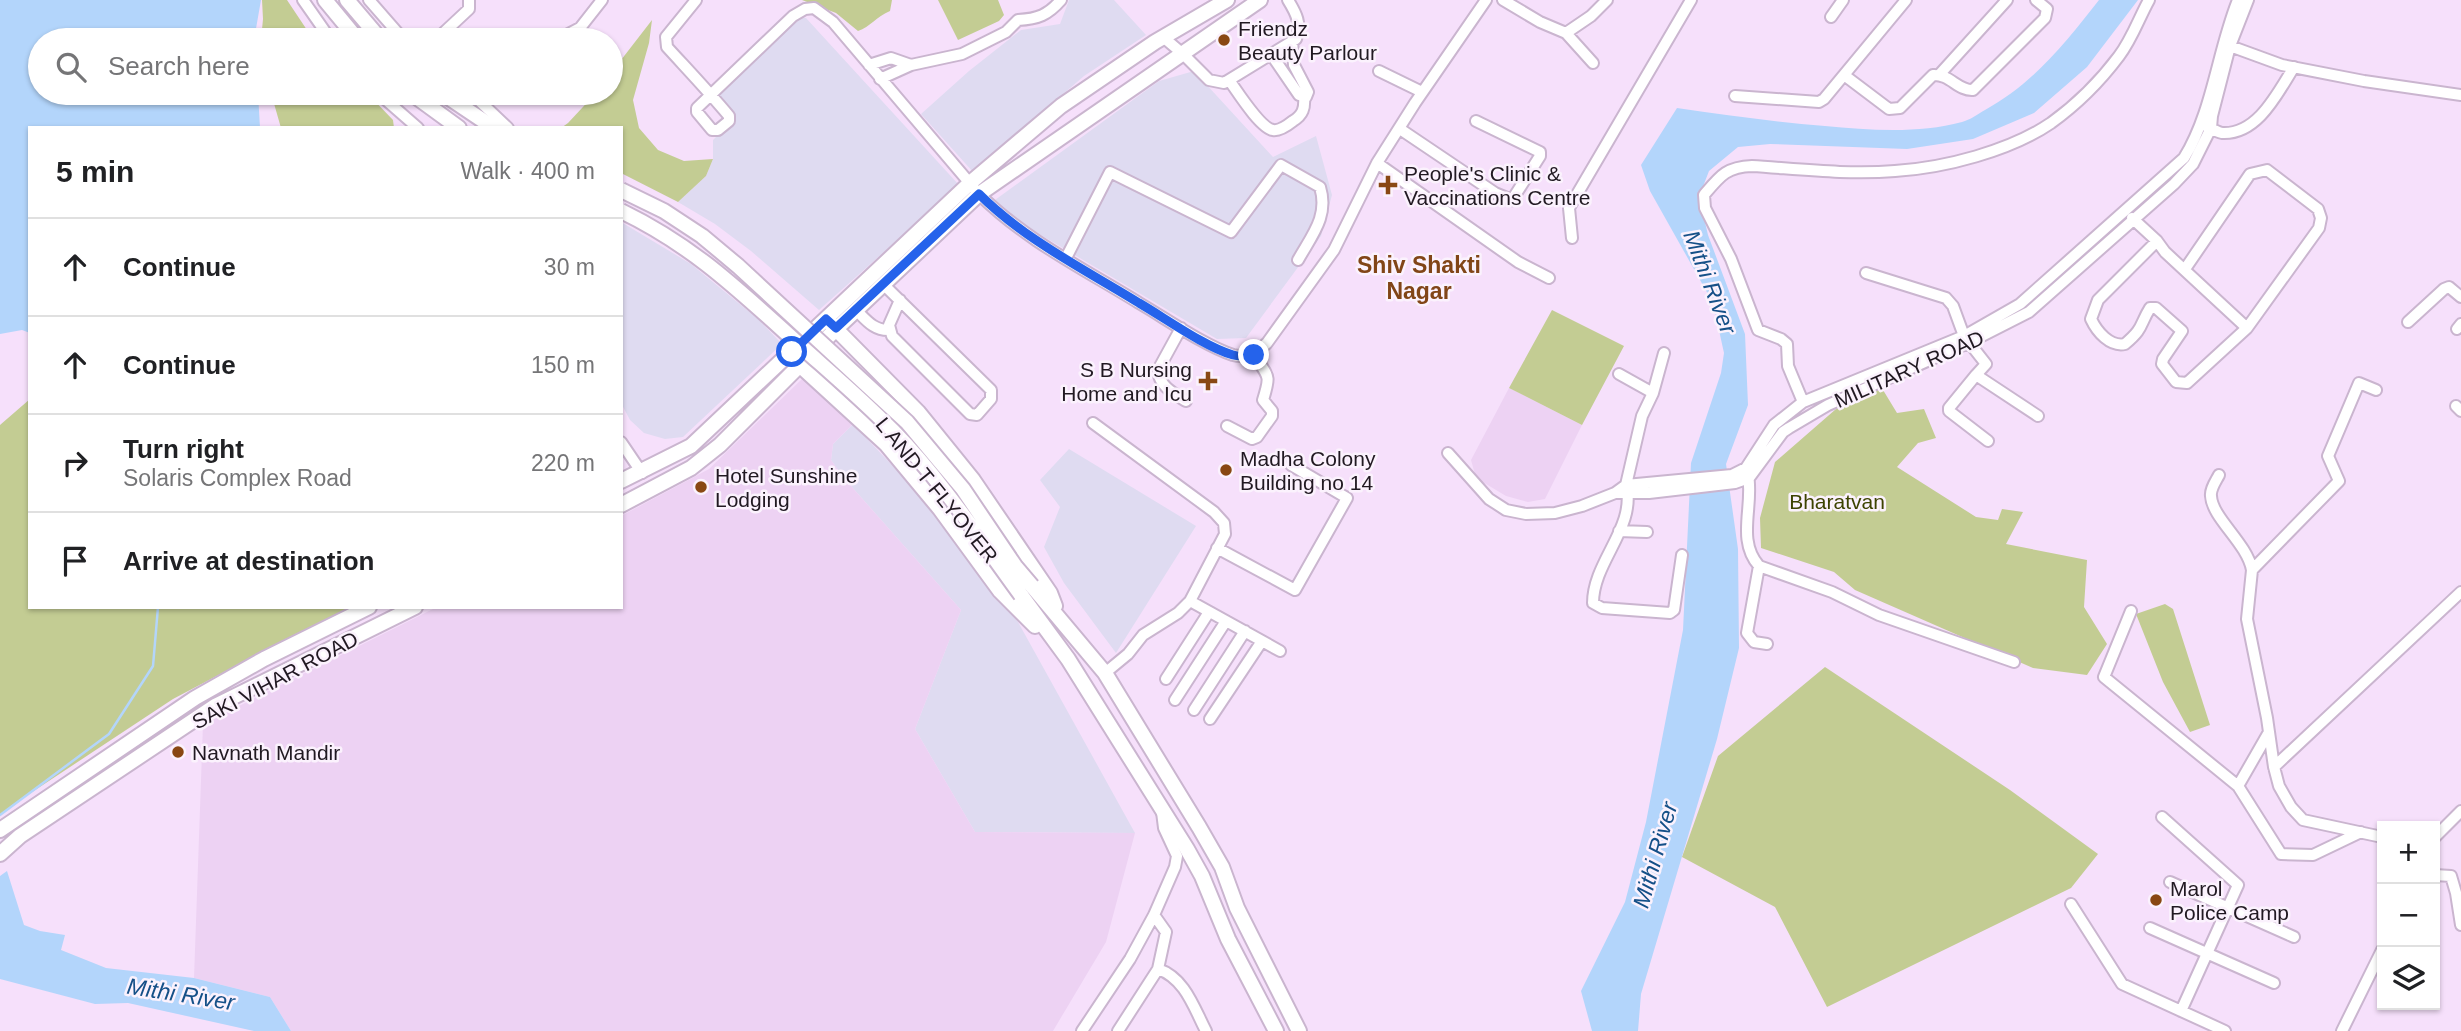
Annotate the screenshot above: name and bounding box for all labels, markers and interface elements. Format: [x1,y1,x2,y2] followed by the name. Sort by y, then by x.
[1238,17,1377,64] place label: Friendz Beauty Parlour
[28,28,623,105] search box
[1216,32,1232,48] marker: Friendz Beauty Parlour
[52,48,90,86] icon: search
[108,51,250,81] text: Search here
[56,155,134,188] text: 5 min
[460,158,595,184] text: Walk · 400 m
[1404,162,1590,209] place label: People's Clinic & Vaccinations Centre
[1378,175,1398,195] marker: People's Clinic & Vaccinations Centre
[1678,227,1742,339] water label: Mithi River
[56,248,94,286] icon: ahead
[123,252,236,282] text: Continue
[1357,252,1481,304] district label: Shiv Shakti Nagar
[544,254,595,280] text: 30 m
[1831,326,1987,412] street label: MILITARY ROAD
[776,336,807,367] route start
[1238,339,1269,370] route end
[56,346,94,384] icon: ahead
[123,350,236,380] text: Continue
[531,352,595,378] text: 150 m
[1061,358,1192,405] place label: S B Nursing Home and Icu
[1198,371,1218,391] marker: S B Nursing Home and Icu
[871,413,1003,567] street label: L AND T FLYOVER
[123,434,244,464] text: Turn right
[56,444,94,482] icon: right
[1240,447,1376,494] place label: Madha Colony Building no 14
[531,450,595,476] text: 220 m
[1218,462,1234,478] marker: Madha Colony Building no 14
[715,464,857,511] place label: Hotel Sunshine Lodging
[123,465,352,491] text: Solaris Complex Road
[693,479,709,495] marker: Hotel Sunshine Lodging
[1789,490,1885,513] park label: Bharatvan
[56,542,94,580] icon: arrive
[123,546,374,576] text: Arrive at destination
[188,627,362,733] street label: SAKI VIHAR ROAD
[192,741,340,764] place label: Navnath Mandir
[170,744,186,760] marker: Navnath Mandir
[1628,798,1683,911] water label: Mithi River
[2377,821,2440,1010] map controls
[2377,821,2440,884] button: +
[2170,877,2289,924] place label: Marol Police Camp
[2377,884,2440,947] button: −
[2148,892,2164,908] marker: Marol Police Camp
[2377,947,2440,1010] button: layers
[125,973,238,1016] water label: Mithi River

